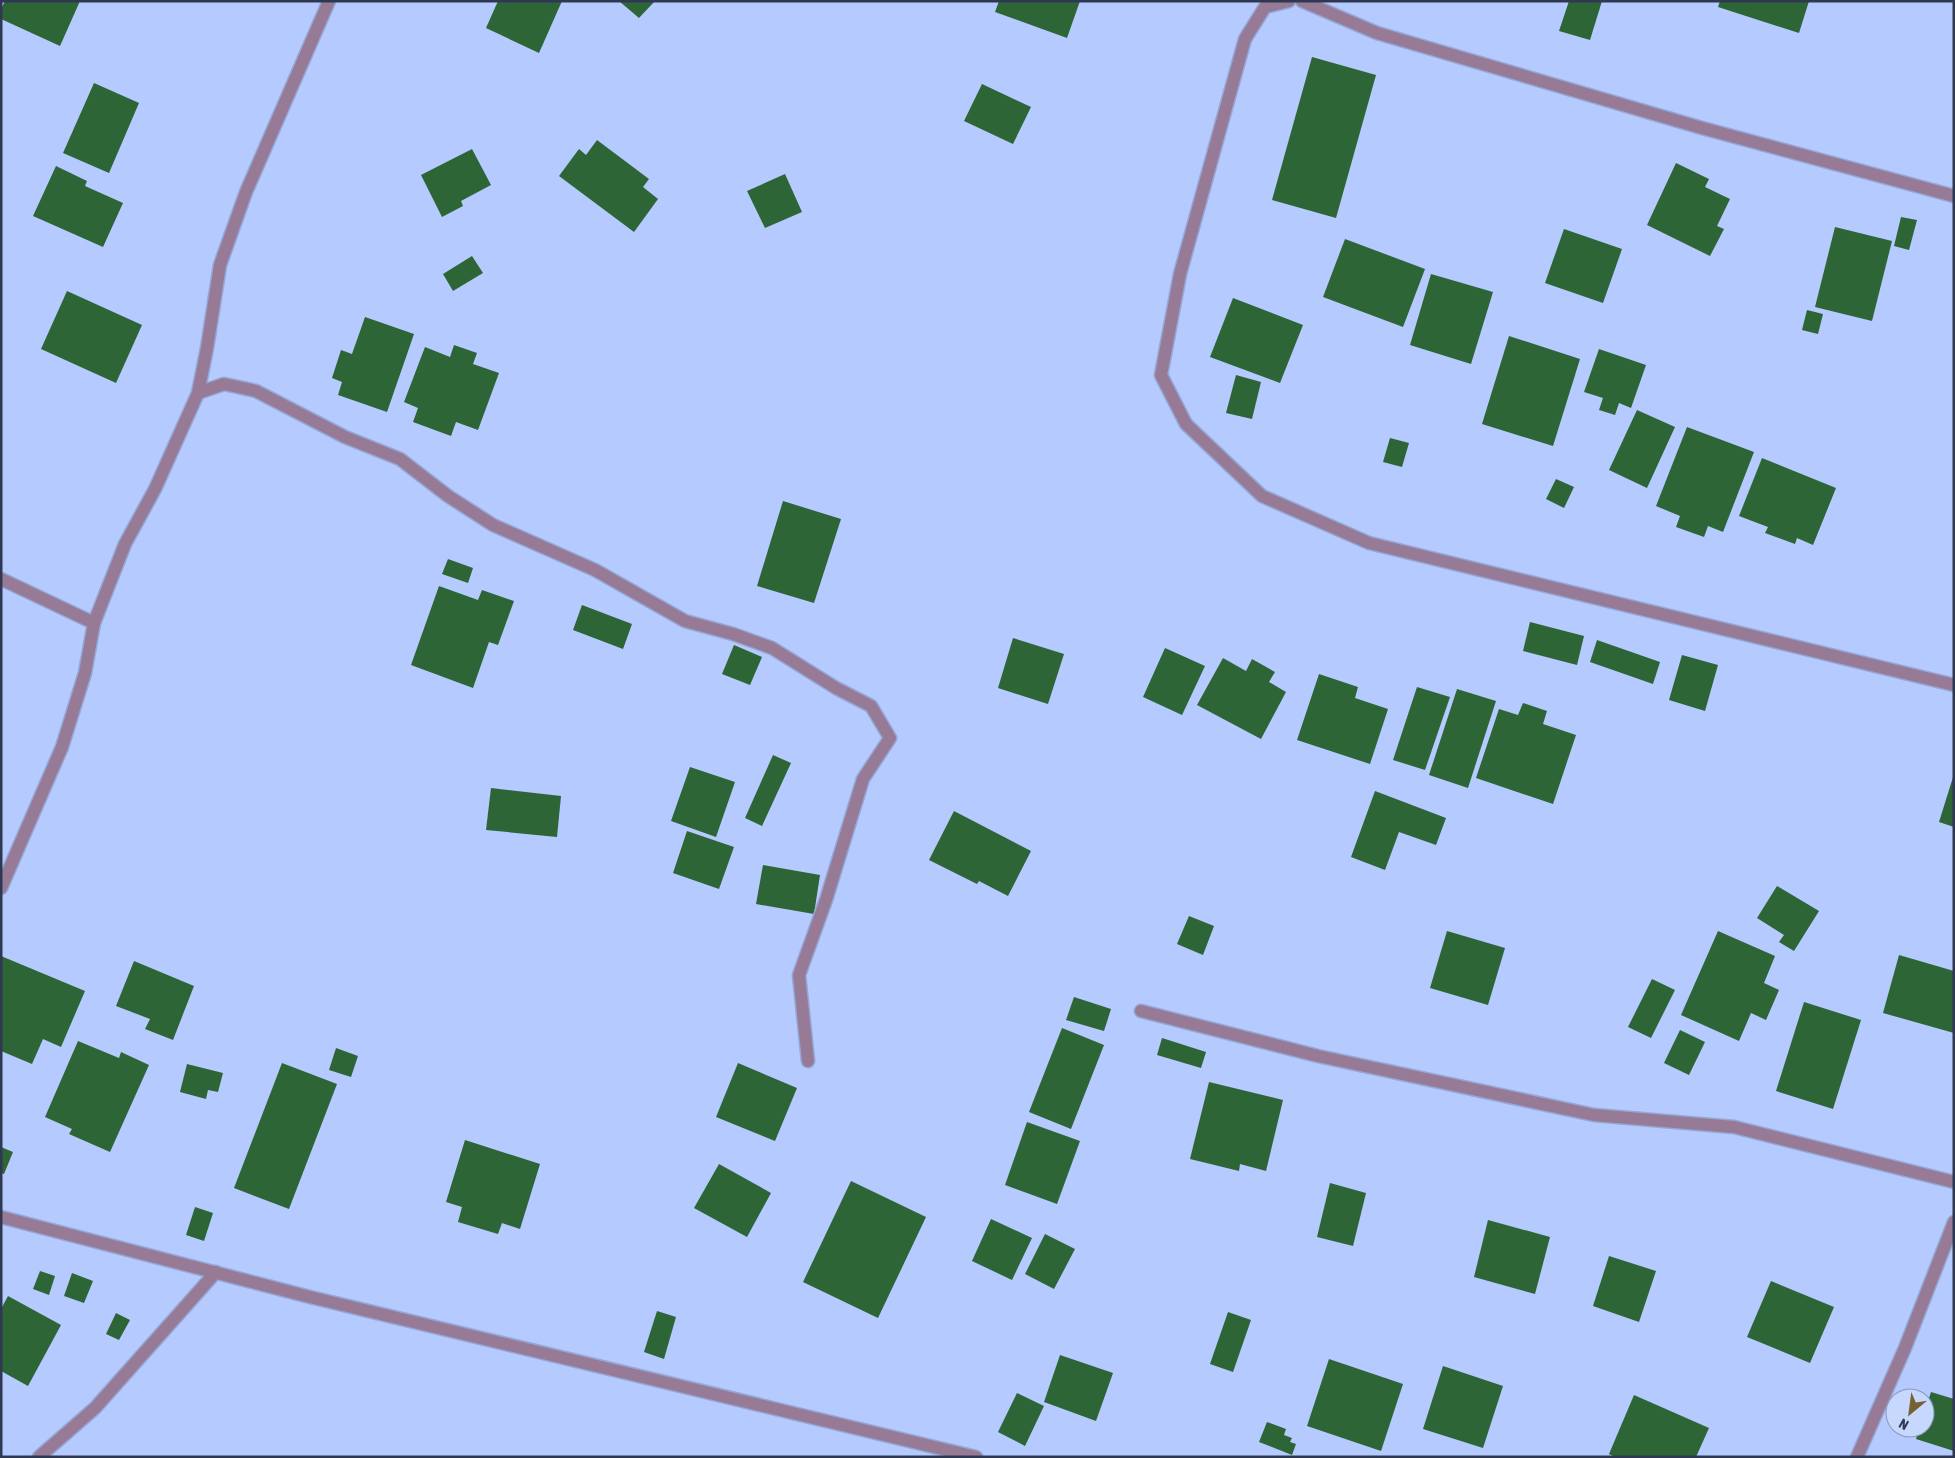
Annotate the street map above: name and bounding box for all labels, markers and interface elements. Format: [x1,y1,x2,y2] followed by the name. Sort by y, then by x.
[1885,1388,1935,1438] north arrow
[1896,1415,1911,1433] text: N

